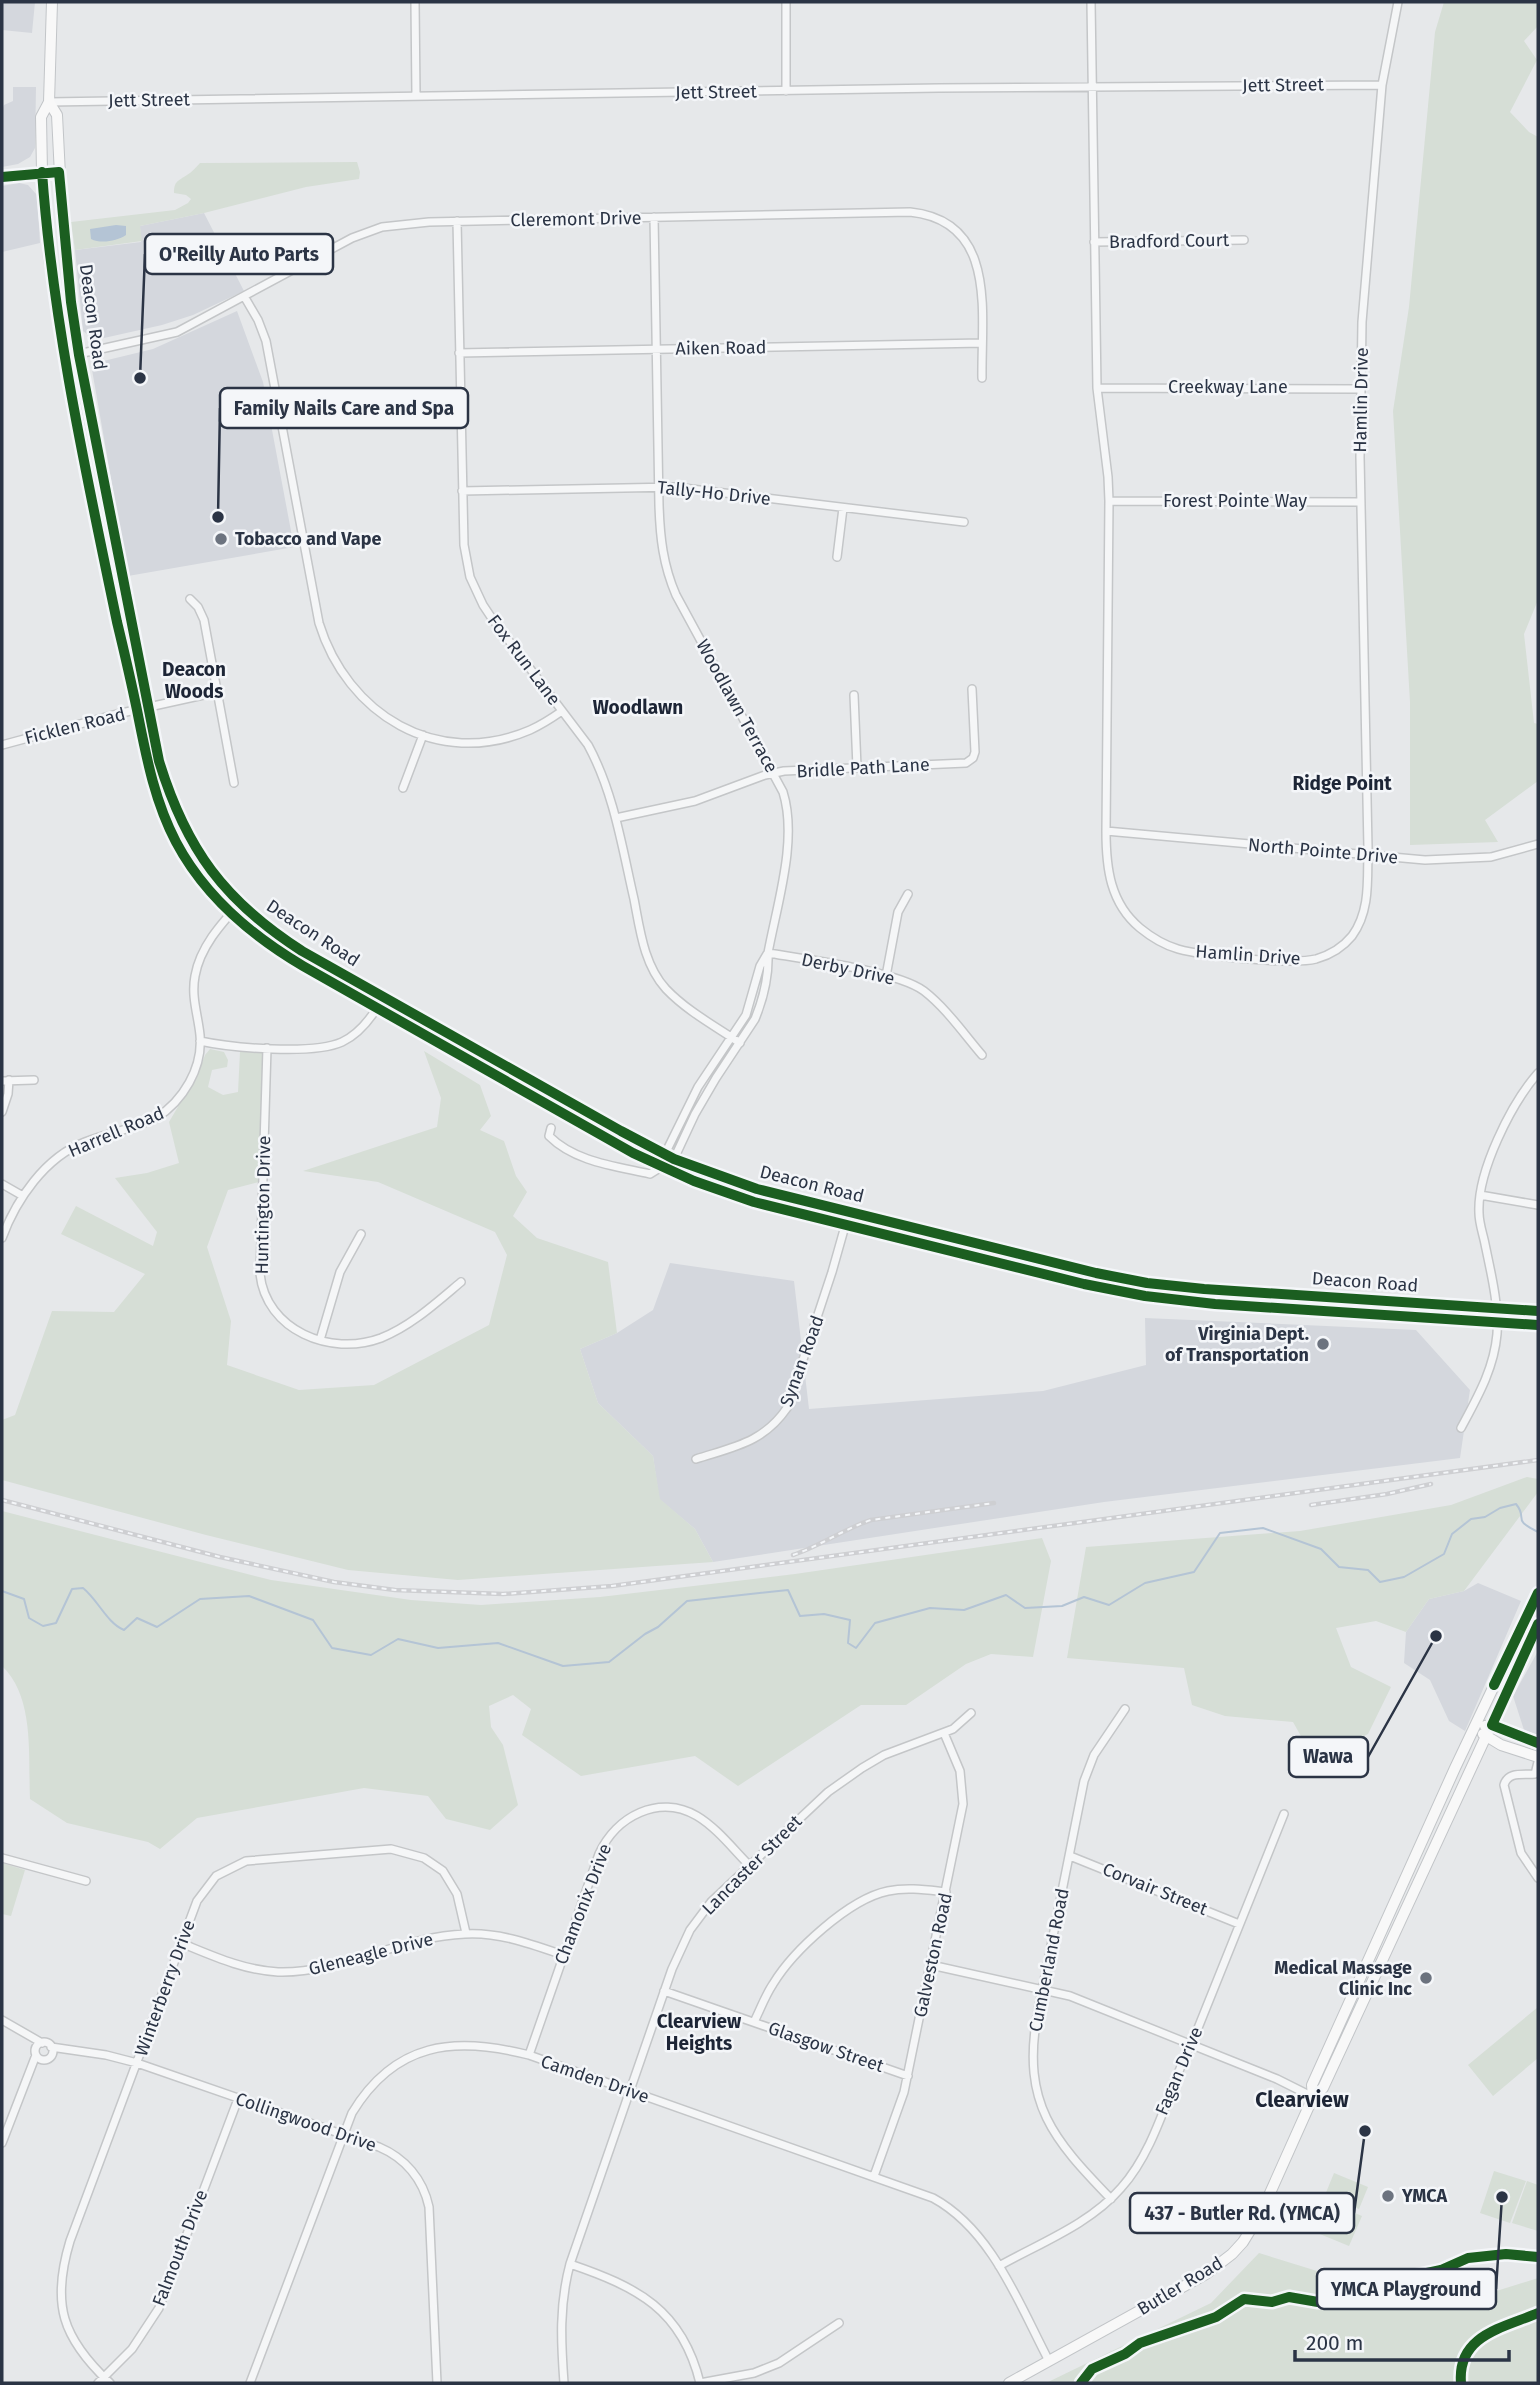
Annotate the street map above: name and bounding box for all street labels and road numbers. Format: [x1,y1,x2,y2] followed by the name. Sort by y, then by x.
[1242,73,1325,97] street label: Jett Street
[675,80,758,104] street label: Jett Street
[108,88,191,112] street label: Jett Street
[510,207,642,231] street label: Cleremont Drive
[1109,229,1230,253] street label: Bradford Court
[75,263,111,371] street label: Deacon Road
[675,336,767,360] street label: Aiken Road
[1349,347,1373,453] street label: Hamlin Drive
[1168,376,1288,398] street label: Creekway Lane
[656,476,772,510] street label: Tally-Ho Drive
[1163,490,1307,512] street label: Forest Pointe Way
[483,610,565,710] street label: Fox Run Lane
[691,636,783,776] street label: Woodlawn Terrace
[22,703,128,749] street label: Ficklen Road
[796,754,930,782] street label: Bridle Path Lane
[1247,833,1399,869] street label: North Pointe Drive
[262,895,364,971] street label: Deacon Road
[1195,940,1301,970] street label: Hamlin Drive
[799,948,897,990] street label: Derby Drive
[65,1102,167,1162] street label: Harrell Road
[251,1135,275,1275] street label: Huntington Drive
[758,1160,866,1208] street label: Deacon Road
[1311,1267,1419,1297] street label: Deacon Road
[775,1312,829,1410] street label: Synan Road
[697,1810,807,1920] street label: Lancaster Street
[550,1841,616,1967] street label: Chamonix Drive
[1099,1858,1211,1920] street label: Corvair Street
[1024,1886,1074,2034] street label: Cumberland Road
[909,1891,957,2019] street label: Galveston Road
[130,1917,200,2059] street label: Winterberry Drive
[306,1928,436,1980] street label: Gleneagle Drive
[765,2017,887,2077] street label: Glasgow Street
[1151,2024,1207,2118] street label: Fagan Drive
[538,2050,652,2108] street label: Camden Drive
[233,2088,379,2156] street label: Collingwood Drive
[148,2187,212,2309] street label: Falmouth Drive
[1133,2252,1227,2320] street label: Butler Road

